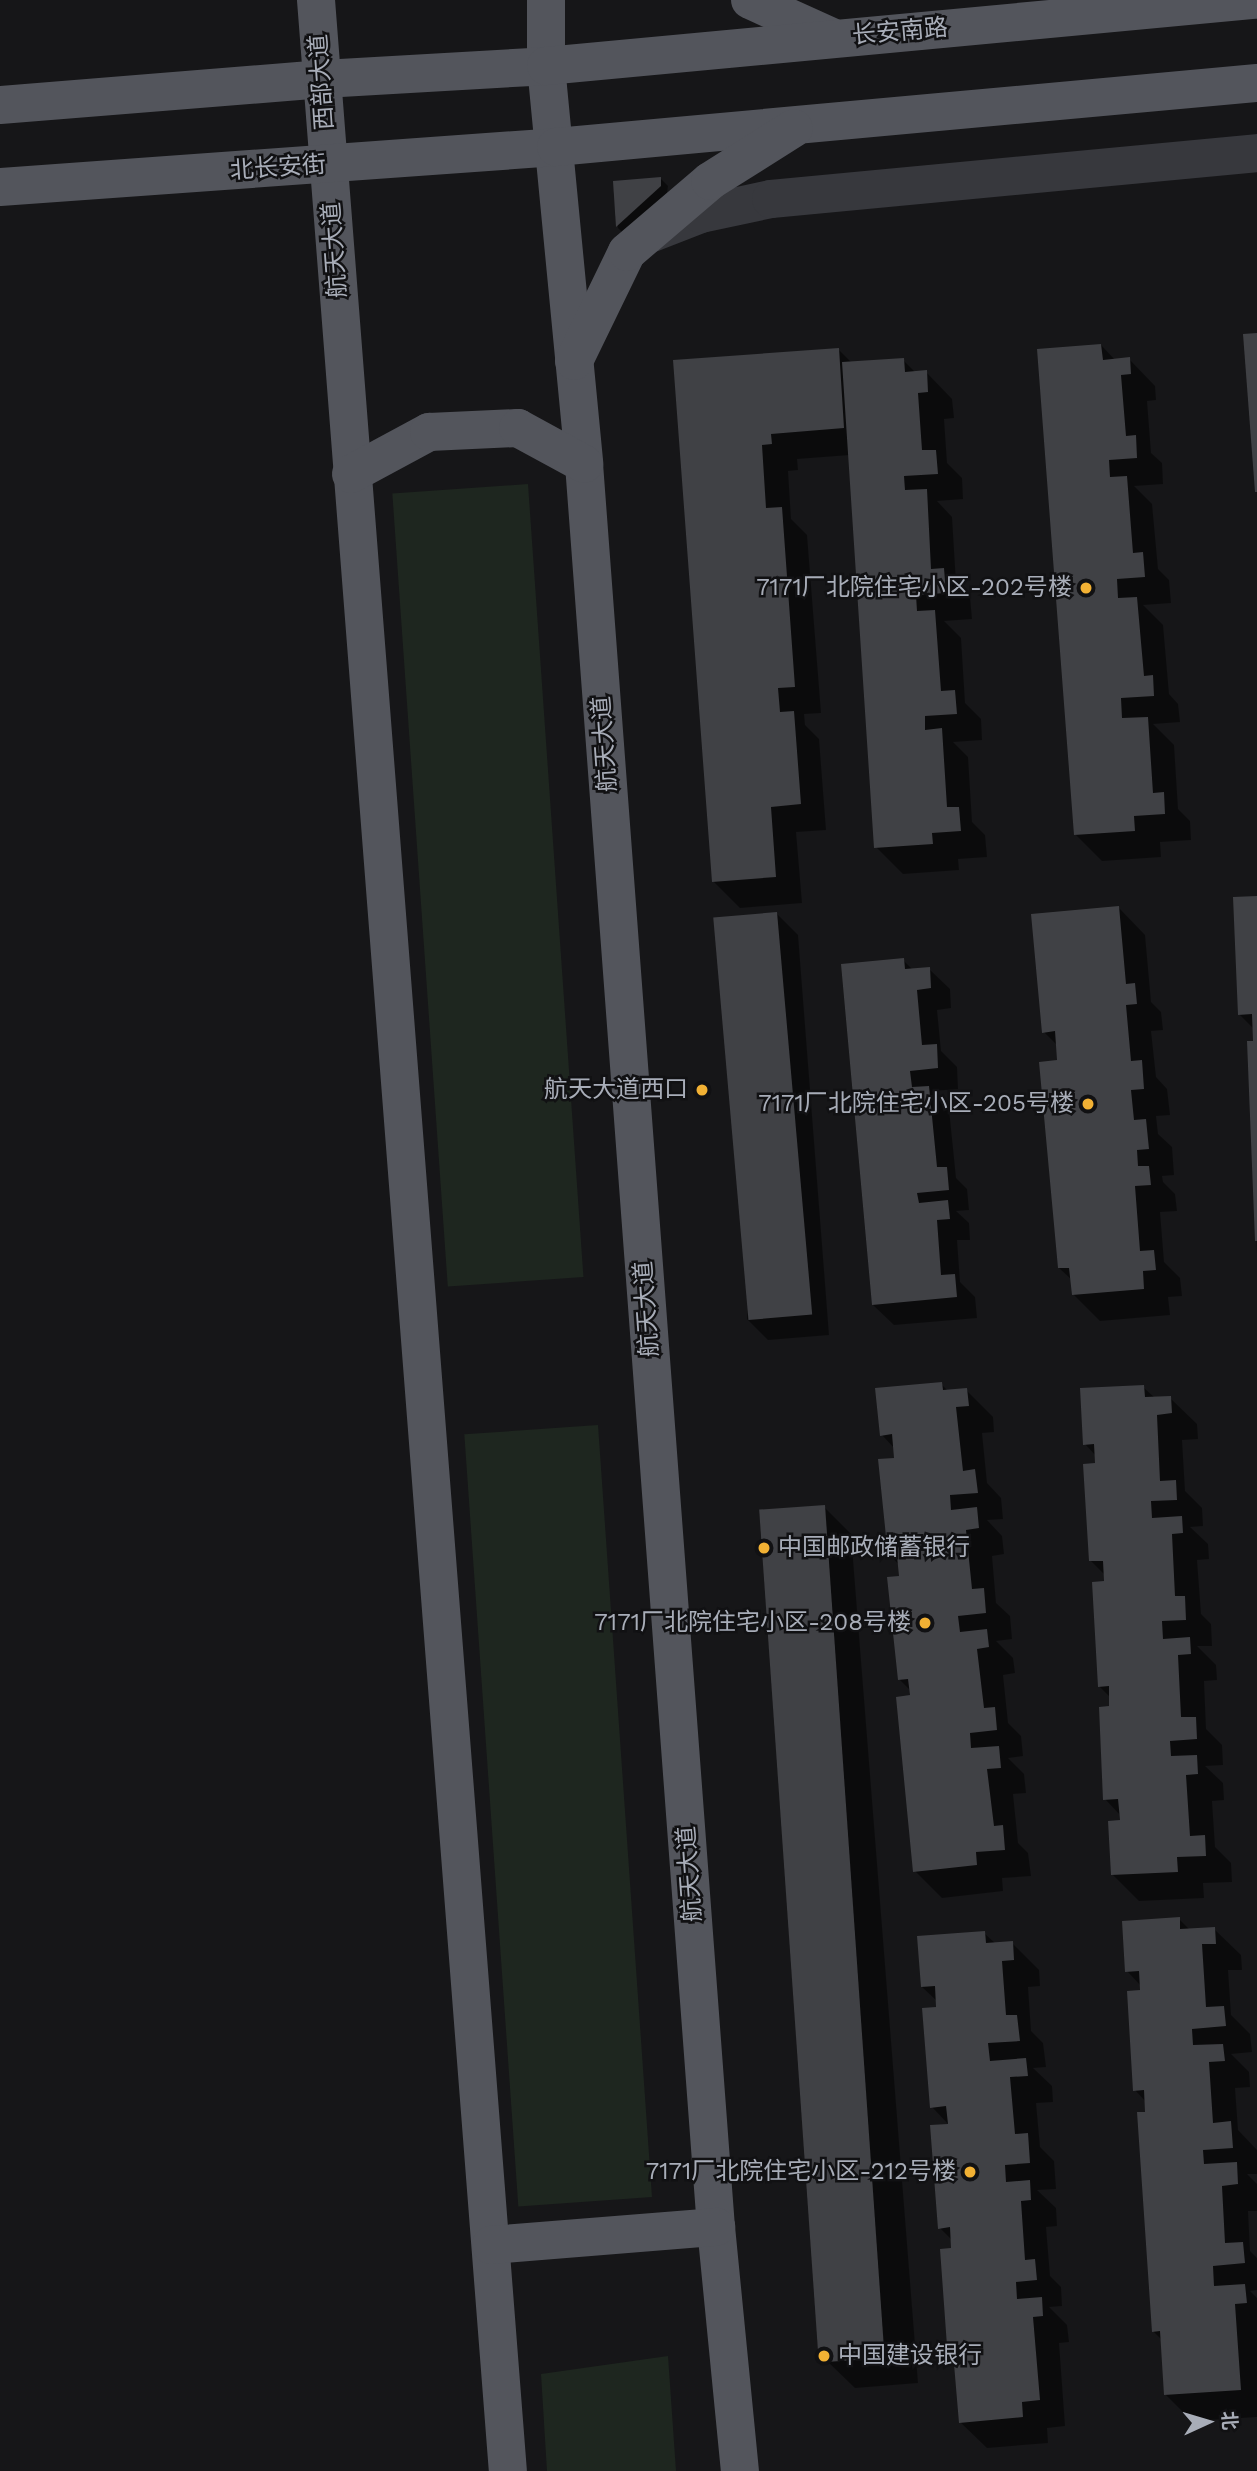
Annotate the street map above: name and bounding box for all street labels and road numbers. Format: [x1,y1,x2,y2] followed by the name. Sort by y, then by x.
[851,13,949,51] street label: 长安南路
[304,33,340,131] street label: 西部大道
[229,150,327,186] street label: 北长安街
[317,201,353,299] street label: 航天大道
[587,695,623,793] street label: 航天大道
[629,1260,665,1358] street label: 航天大道
[672,1825,708,1923] street label: 航天大道

